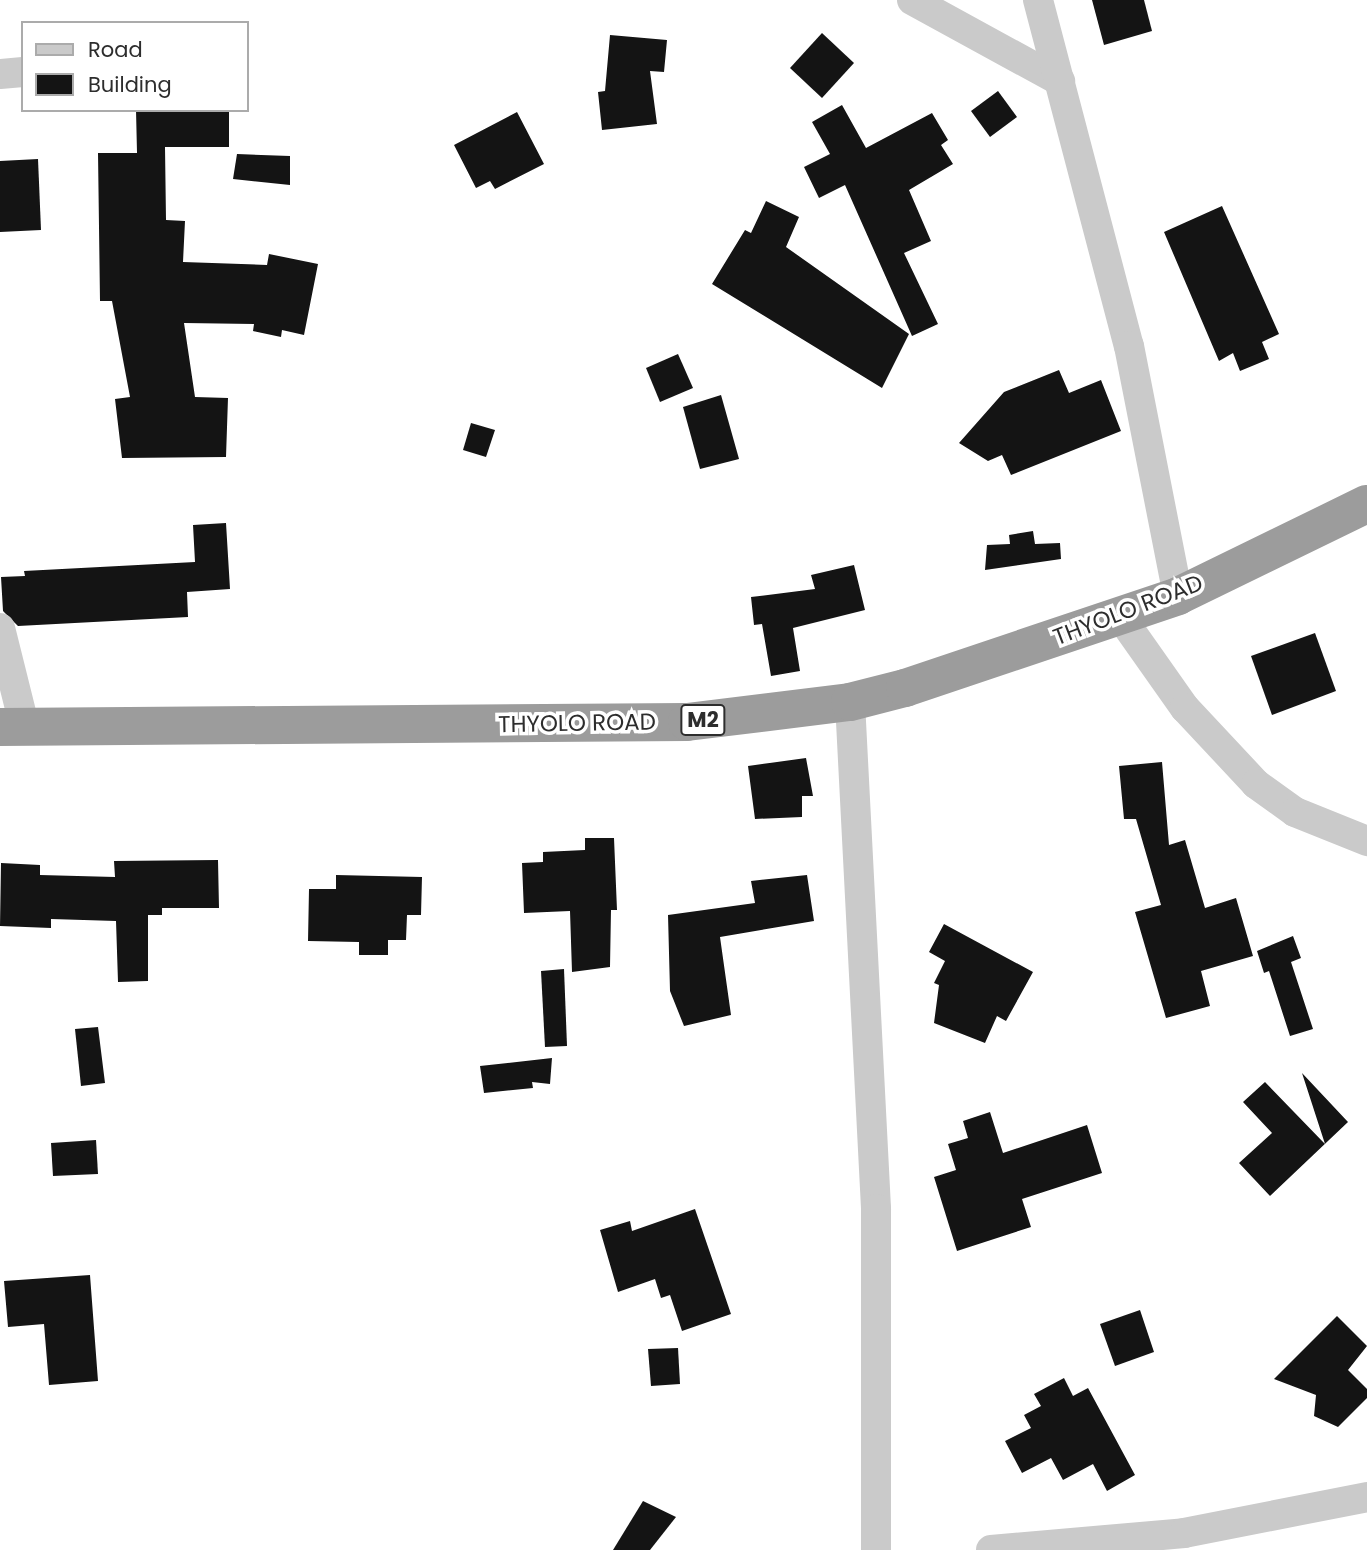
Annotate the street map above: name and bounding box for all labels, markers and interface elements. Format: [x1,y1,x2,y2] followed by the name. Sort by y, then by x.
[21,21,248,112] legend
[88,35,143,64] text: Road
[88,70,172,99] text: Building
[1049,569,1207,651] street label: THYOLO ROAD
[680,702,726,738] road number: M2
[498,708,656,738] street label: THYOLO ROAD

